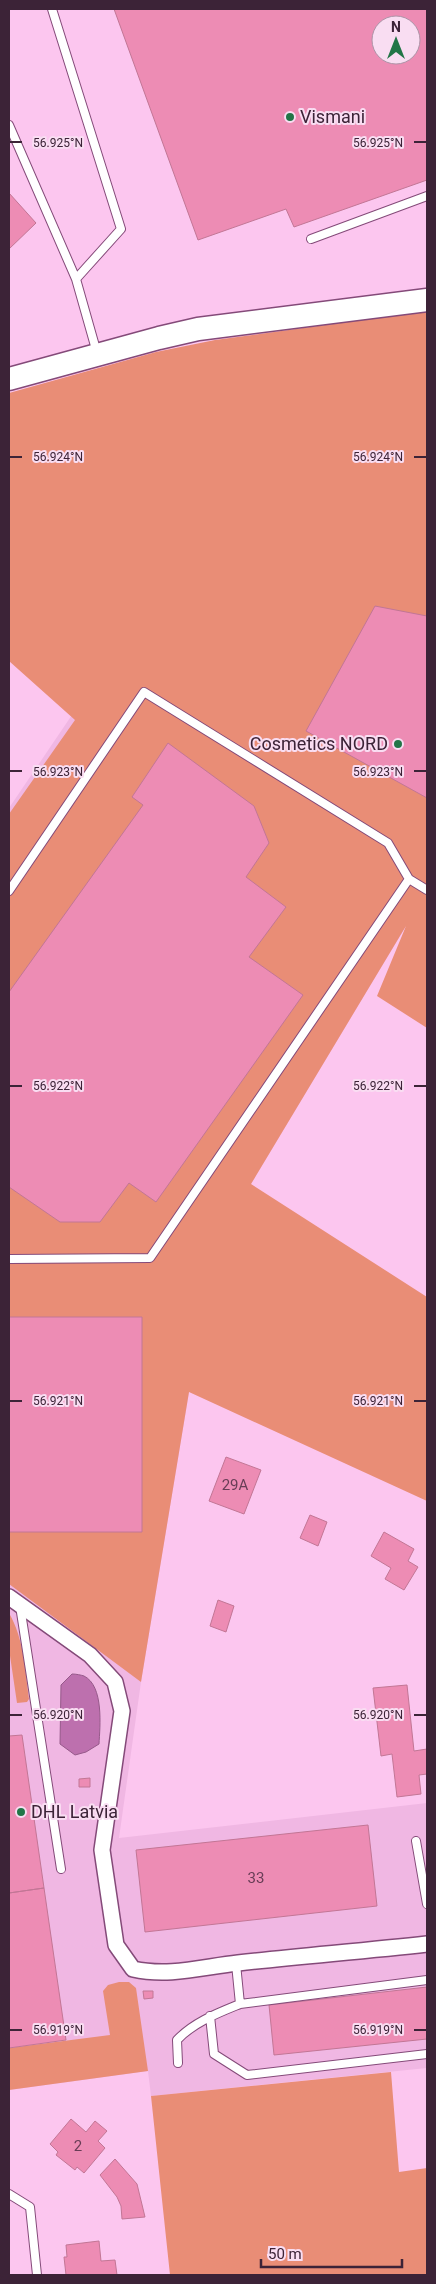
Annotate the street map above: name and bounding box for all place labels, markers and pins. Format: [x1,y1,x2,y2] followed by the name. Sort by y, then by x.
[300,106,365,127] place label: Vismani
[284,111,296,123] marker: Vismani
[250,733,388,754] place label: Cosmetics NORD
[392,738,404,750] marker: Cosmetics NORD
[31,1801,118,1822] place label: DHL Latvia
[15,1806,27,1818] marker: DHL Latvia

